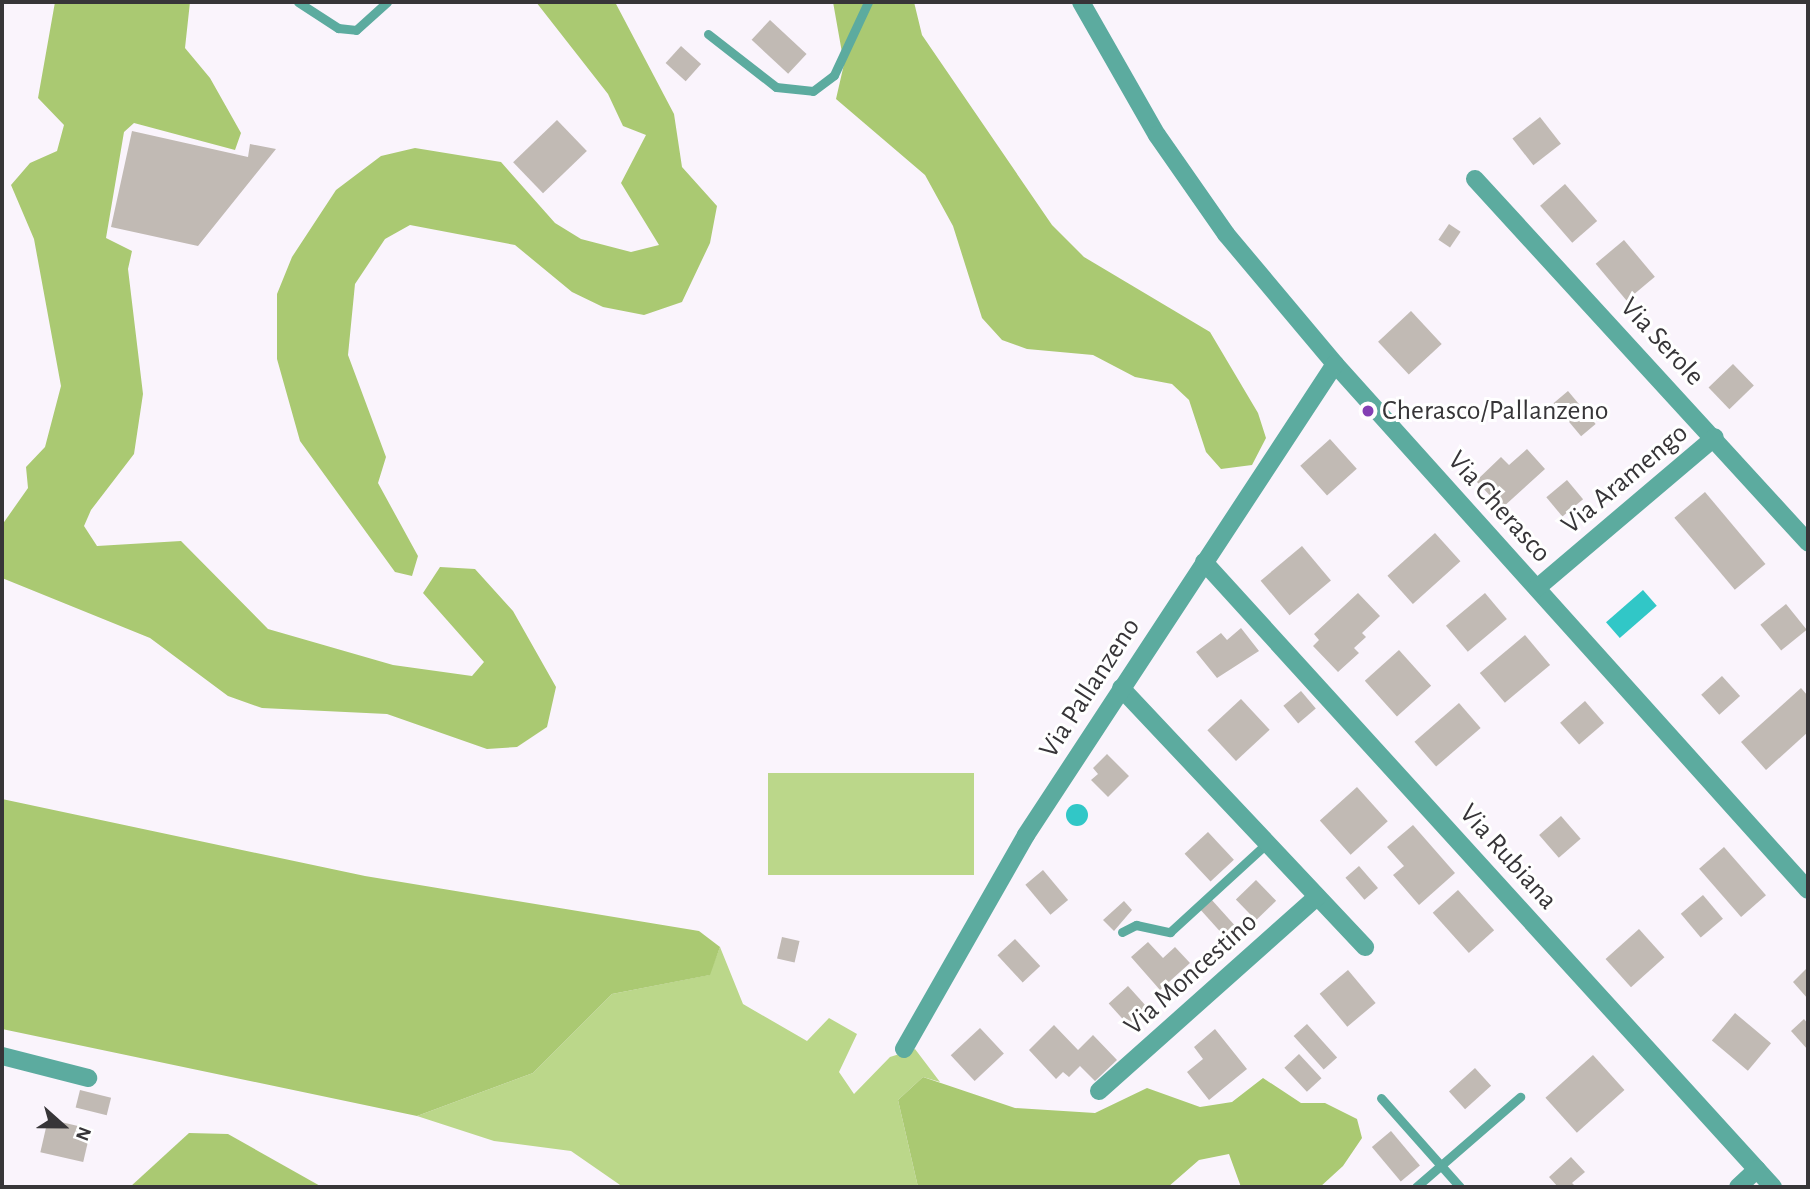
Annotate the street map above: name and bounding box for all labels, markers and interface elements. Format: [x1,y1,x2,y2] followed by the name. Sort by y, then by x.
[1613,291,1711,393] street label: Via Serole
[1382,394,1609,428] place label: Cherasco/Pallanzeno
[1360,403,1376,419] marker: Cherasco/Pallanzeno
[1555,416,1695,542] street label: Via Aramengo
[1440,444,1558,570] street label: Via Cherasco
[1032,612,1148,764] street label: Via Pallanzeno
[1452,797,1564,917] street label: Via Rubiana
[1118,905,1264,1043] street label: Via Moncestino
[28,1091,98,1161] north arrow
[72,1124,94,1143] text: N

